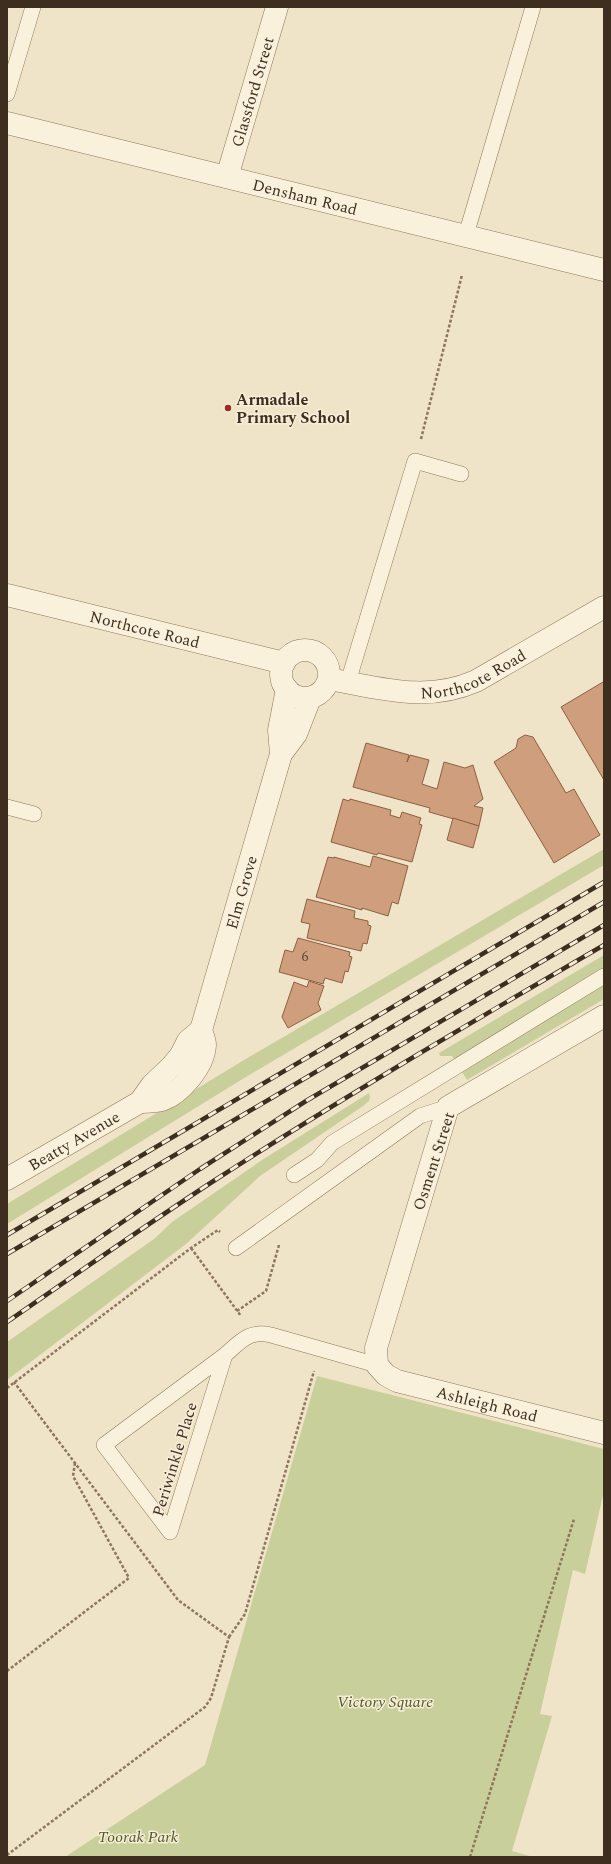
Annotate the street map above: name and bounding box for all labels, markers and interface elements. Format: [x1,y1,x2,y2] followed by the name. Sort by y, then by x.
[225,34,281,150] street label: Glassford Street
[250,173,360,222] street label: Densham Road
[236,388,350,430] place label: Armadale Primary School
[223,403,233,413] marker: Armadale Primary School
[87,605,202,655] street label: Northcote Road
[420,644,531,706] street label: Northcote Road
[220,853,264,932] street label: Elm Grove
[302,946,309,967] house number: 6
[24,1105,124,1177] street label: Beatty Avenue
[407,1109,461,1214] street label: Osment Street
[434,1380,540,1429] street label: Ashleigh Road
[146,1399,204,1520] street label: Periwinkle Place
[337,1690,433,1714] park label: Victory Square
[98,1825,179,1849] park label: Toorak Park

